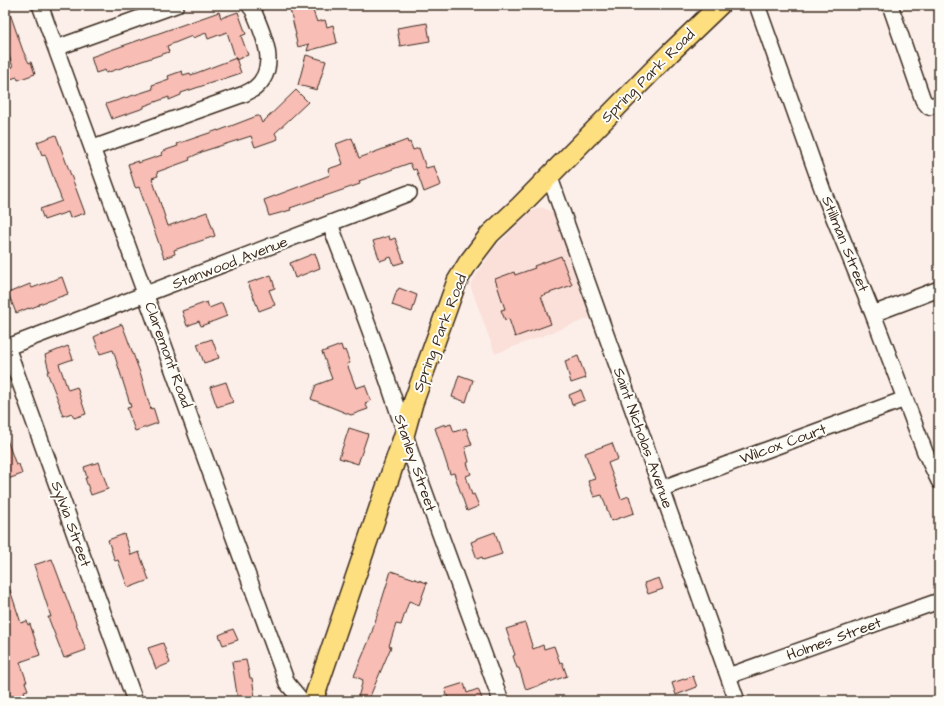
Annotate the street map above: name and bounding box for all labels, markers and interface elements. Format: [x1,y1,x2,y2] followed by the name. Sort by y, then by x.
[596,24,701,128] street label: Spring Park Road
[816,193,874,295] street label: Stillman Street
[169,231,291,295] street label: Stanwood Avenue
[408,271,473,395] street label: Spring Park Road
[139,299,197,411] street label: Claremont Road
[608,365,678,511] street label: Saint Nicholas Avenue
[388,411,442,515] street label: Stanley Street
[737,419,829,469] street label: Wilcox Court
[45,478,96,570] street label: Sylvia Street
[784,612,884,666] street label: Holmes Street

